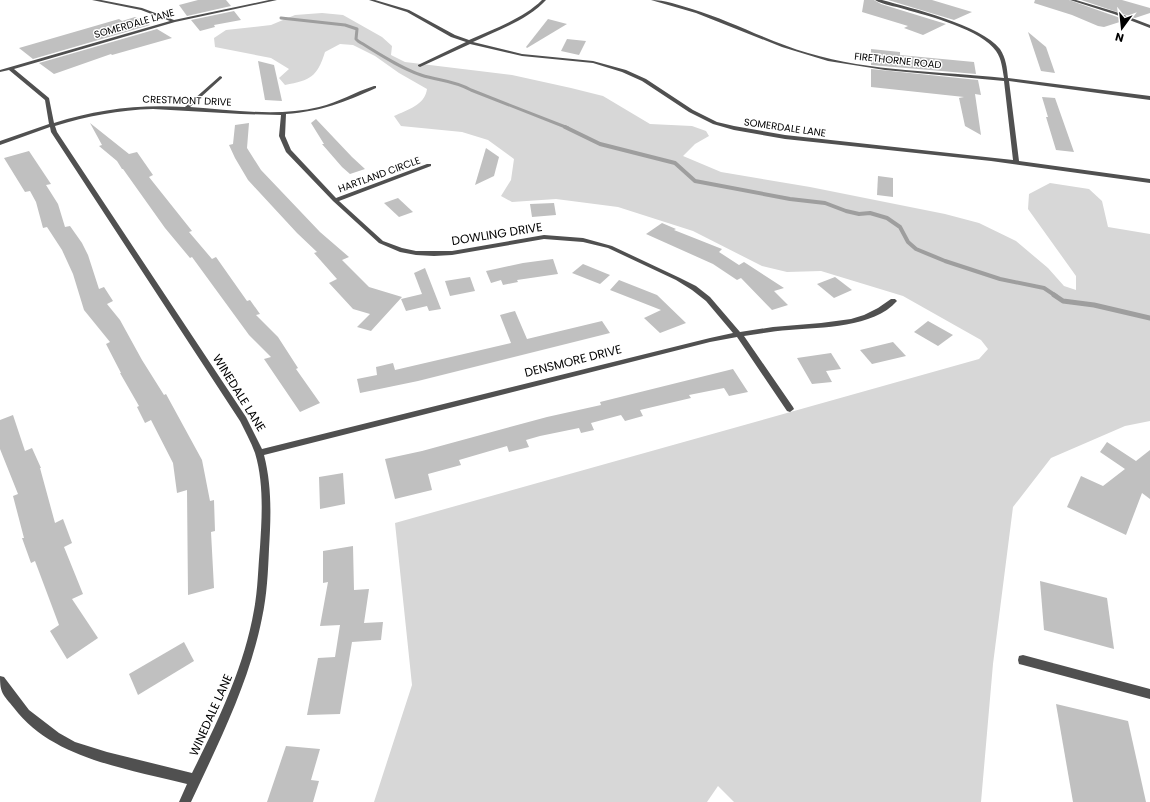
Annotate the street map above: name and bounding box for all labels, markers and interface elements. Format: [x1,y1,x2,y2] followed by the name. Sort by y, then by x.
[92,5,176,42] street label: SOMERDALE LANE
[1102,8,1142,48] north arrow
[1113,29,1125,46] text: N
[854,48,942,73] street label: FIRETHORNE ROAD
[142,91,232,110] street label: CRESTMONT DRIVE
[743,114,827,141] street label: SOMERDALE LANE
[336,153,422,196] street label: HARTLAND CIRCLE
[450,218,544,249] street label: DOWLING DRIVE
[523,340,623,381] street label: DENSMORE DRIVE
[209,351,270,435] street label: WINEDALE LANE
[185,671,236,759] street label: WINEDALE LANE

